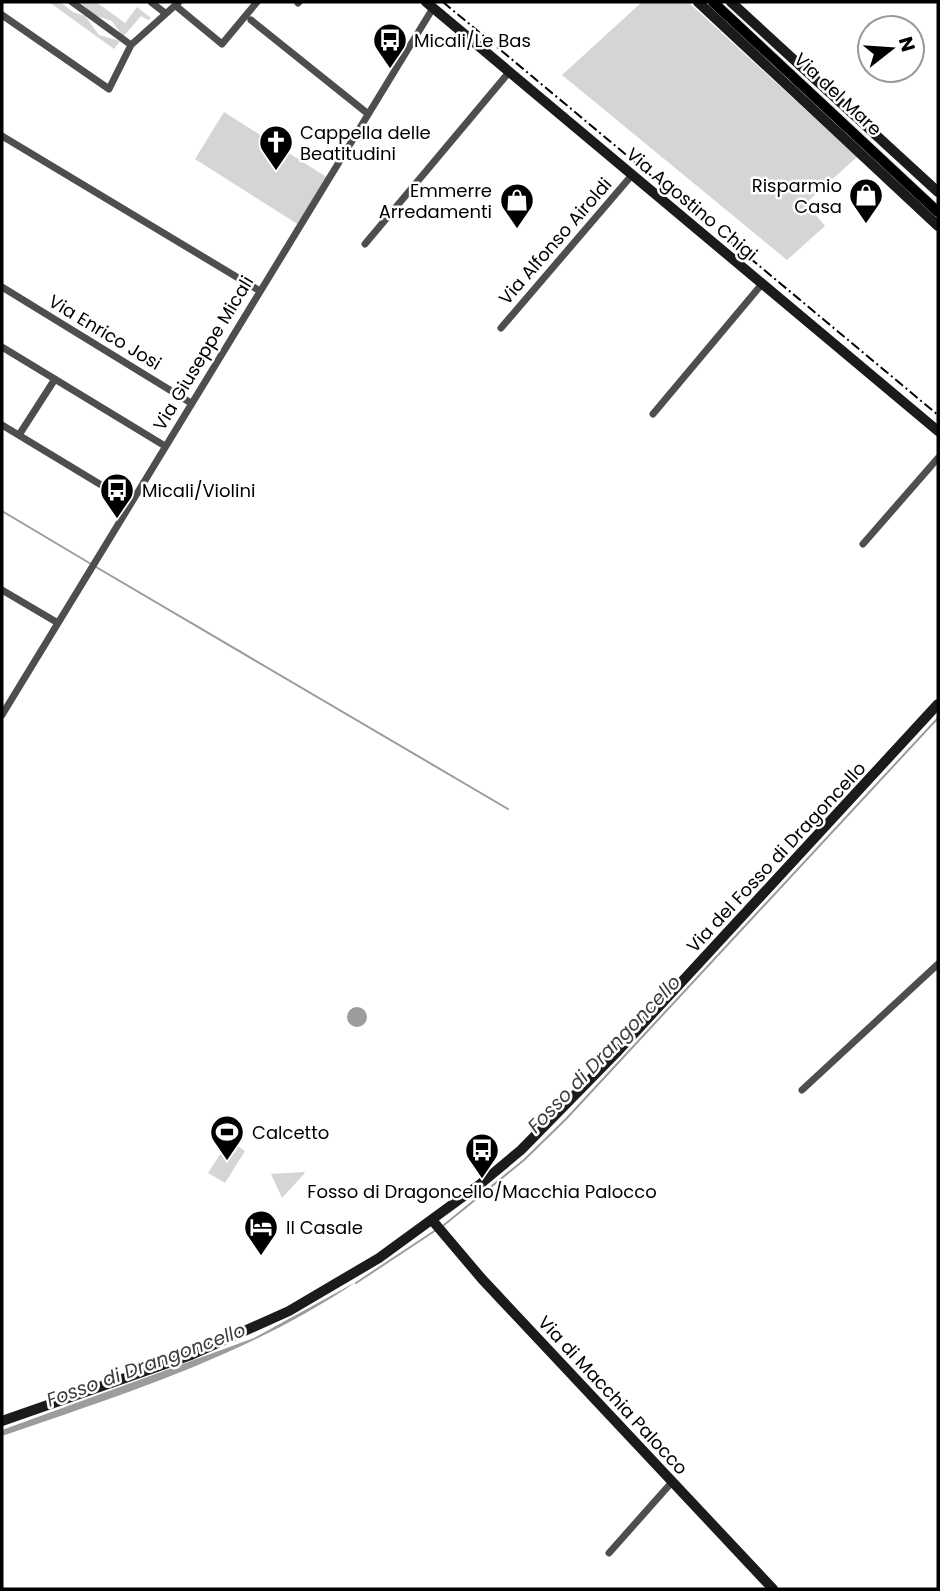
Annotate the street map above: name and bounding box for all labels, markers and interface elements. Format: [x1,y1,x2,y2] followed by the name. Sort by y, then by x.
[856,14,926,84] north arrow
[371,21,409,70] bus stop icon: Micali/Le Bas
[414,28,531,53] place label: Micali/Le Bas
[892,33,922,55] text: N
[789,47,887,141] street label: Via del Mare
[300,120,431,166] place label: Cappella delle Beatitudini
[257,123,295,172] church icon: Cappella delle Beatitudini
[621,142,763,266] street label: Via Agostino Chigi
[493,172,617,310] street label: Via Alfonso Airoldi
[752,173,842,219] place label: Risparmio Casa
[847,176,885,225] shop icon: Risparmio Casa
[379,178,492,224] place label: Emmerre Arredamenti
[498,181,536,230] shop icon: Emmerre Arredamenti
[147,271,259,435] street label: Via Giuseppe Micali
[44,288,166,376] street label: Via Enrico Josi
[98,471,136,520] bus stop icon: Micali/Violini
[142,478,255,503] place label: Micali/Violini
[681,756,871,958] street label: Via del Fosso di Dragoncello
[521,969,687,1139] water label: Fosso di Drangoncello
[208,1113,246,1162] sports icon: Calcetto
[252,1120,329,1145] place label: Calcetto
[463,1131,501,1180] bus stop icon: Fosso di Dragoncello/Macchia Palocco
[307,1179,657,1204] place label: Fosso di Dragoncello/Macchia Palocco
[242,1208,280,1257] hotel icon: Il Casale
[286,1215,363,1240] place label: Il Casale
[532,1310,694,1480] street label: Via di Macchia Palocco
[43,1316,249,1414] water label: Fosso di Drangoncello

